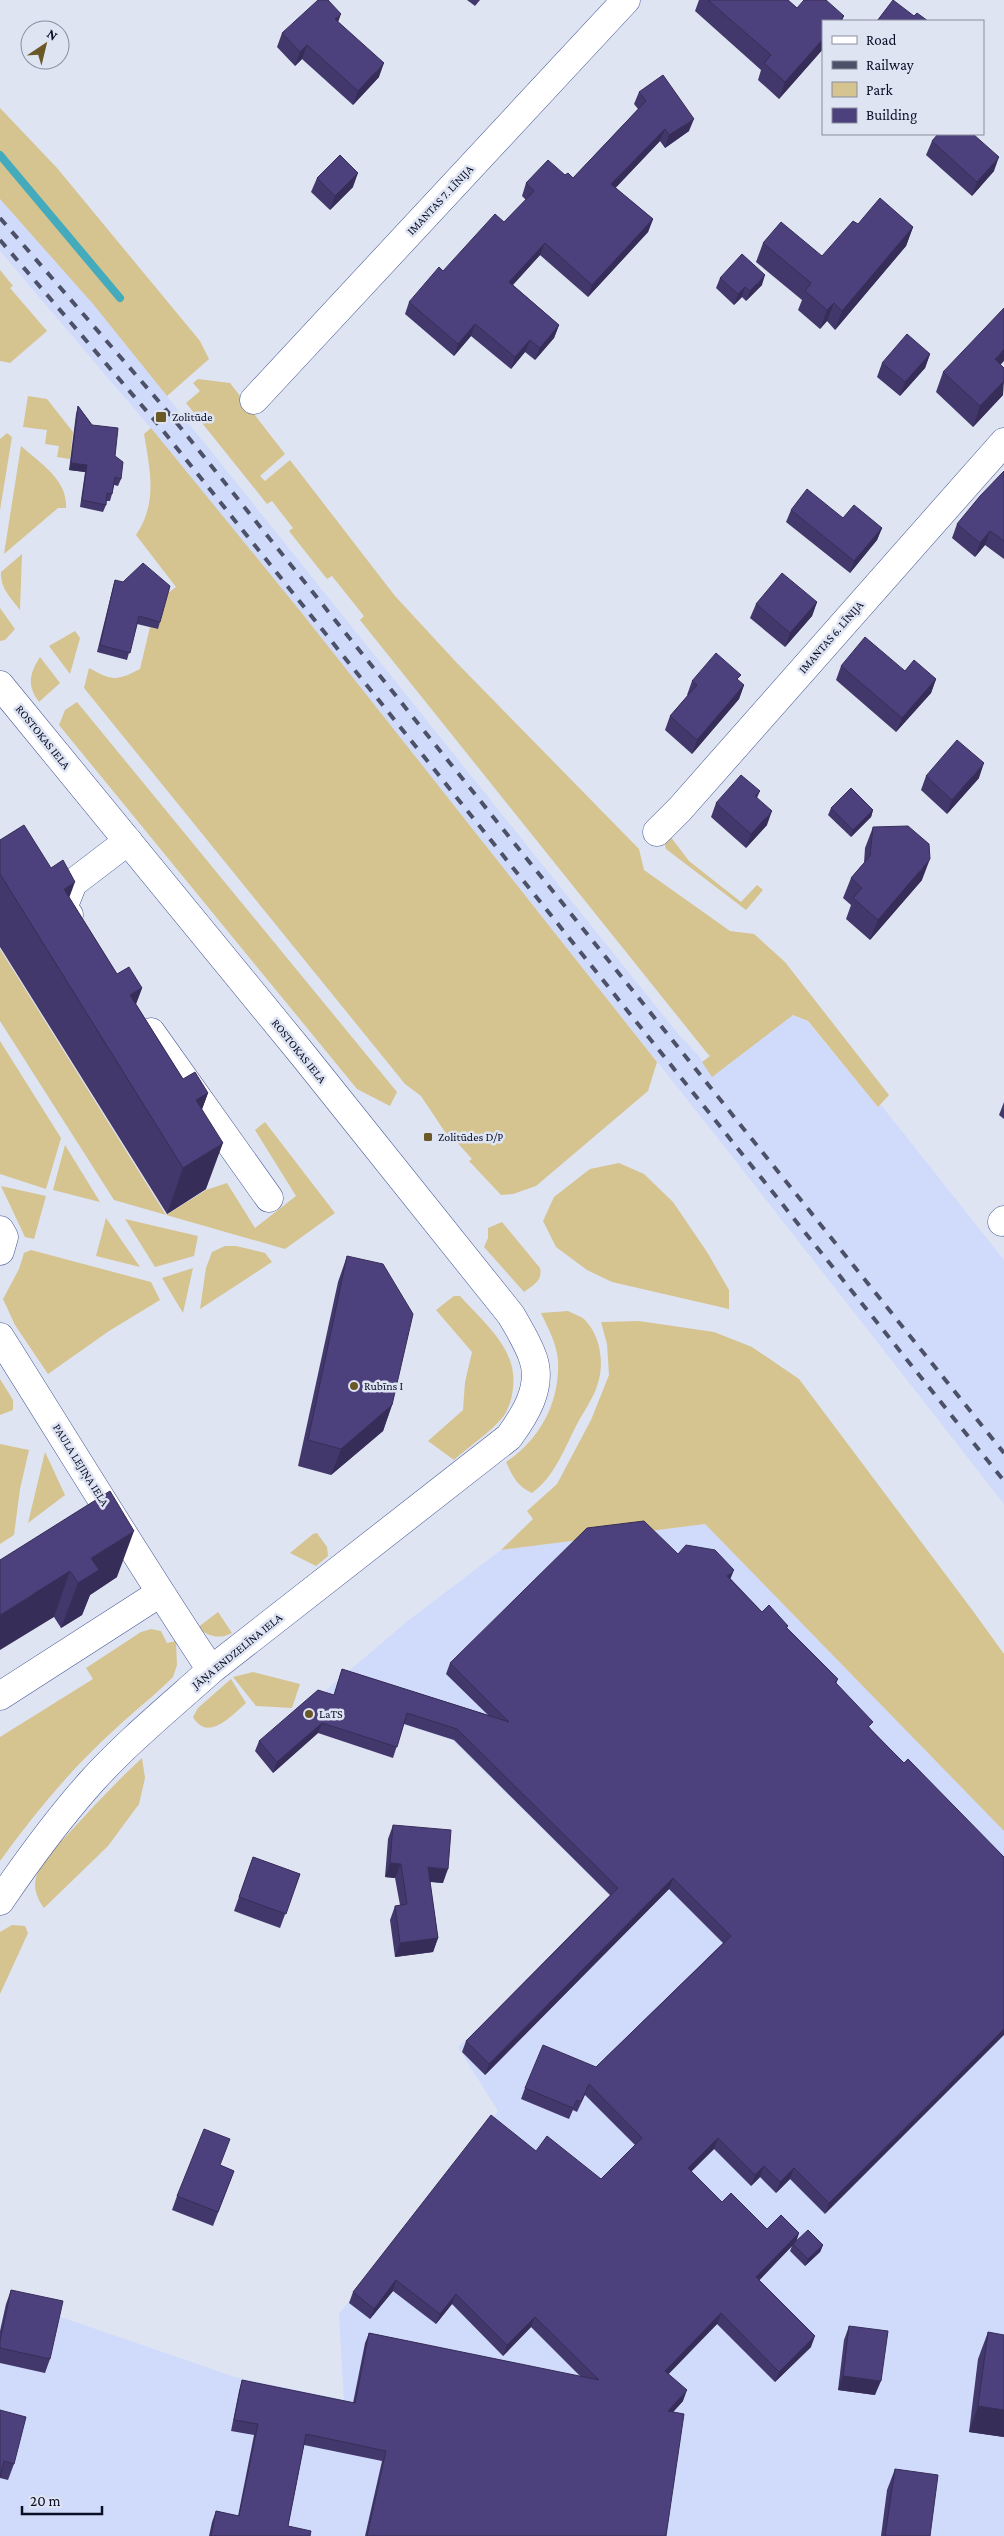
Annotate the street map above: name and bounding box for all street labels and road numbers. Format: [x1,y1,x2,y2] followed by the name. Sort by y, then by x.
[404,162,476,238] street label: IMANTAS 7. LĪNIJA
[796,598,866,676] street label: IMANTAS 6. LĪNIJA
[13,702,73,772] street label: ROSTOKAS IELA
[269,1016,329,1086] street label: ROSTOKAS IELA
[49,1421,112,1510] street label: PAULA LEJIŅA IELA
[188,1610,286,1693] street label: JĀŅA ENDZELĪNA IELA

